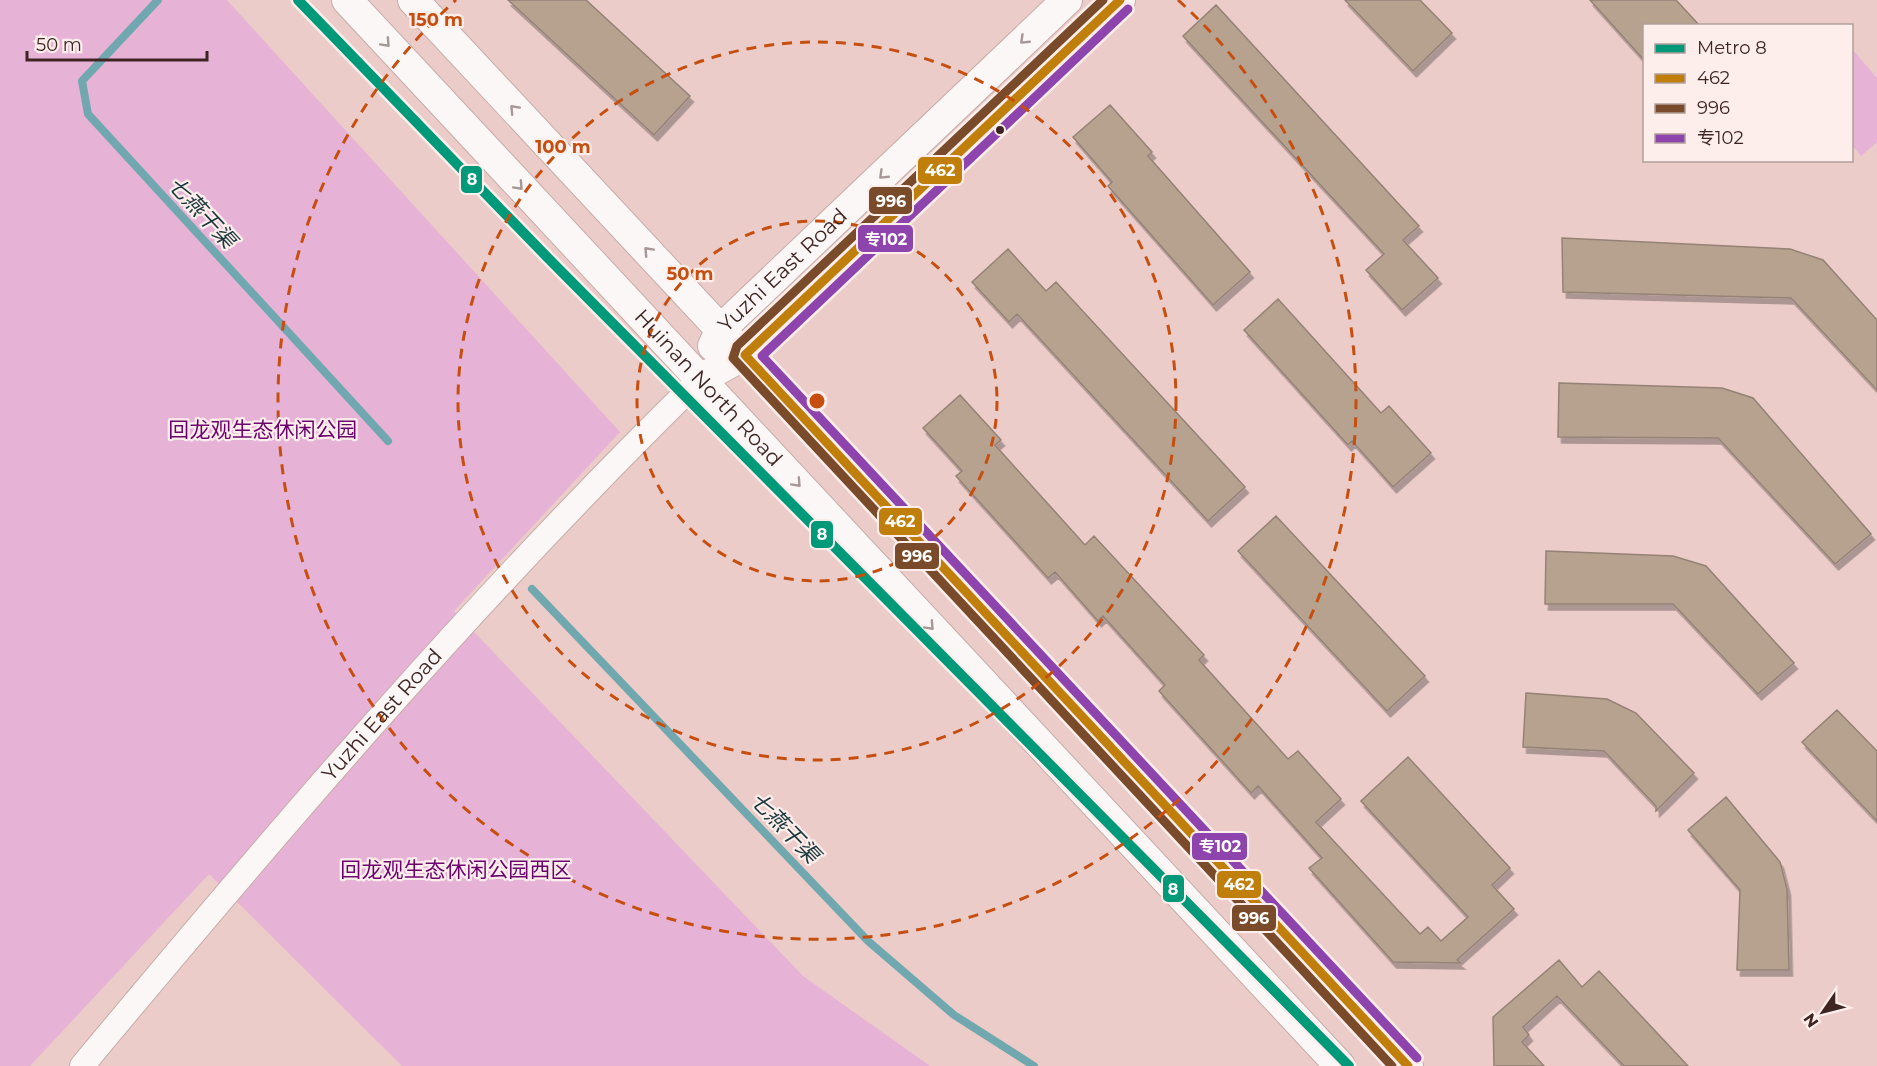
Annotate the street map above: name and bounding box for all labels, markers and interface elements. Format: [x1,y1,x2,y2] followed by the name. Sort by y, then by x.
[409,9,463,31] text: 150 m
[27,24,207,62] scale bar
[1643,24,1853,162] legend
[1021,33,1032,44] one-way arrow
[36,34,82,56] text: 50 m
[379,36,390,47] one-way arrow
[1697,37,1767,59] text: Metro 8
[1697,67,1730,89] text: 462
[1697,97,1730,119] text: 996
[511,105,522,116] one-way arrow
[994,124,1006,136] unlabelled marker
[1697,127,1744,149] text: 专102
[535,136,591,158] text: 100 m
[917,156,963,185] line badge: 462
[925,161,955,180] text: 462
[460,165,483,194] line badge: 8
[879,167,890,178] one-way arrow
[467,170,477,189] text: 8
[162,171,244,256] water label: 七燕干渠
[512,179,523,189] one-way arrow
[868,186,913,215] line badge: 996
[876,192,906,211] text: 996
[713,203,852,337] street label: Yuzhi East Road
[857,224,914,253] line badge: 专102
[865,230,907,249] text: 专102
[644,248,655,259] one-way arrow
[667,263,713,285] text: 50 m
[629,304,788,471] street label: Huinan North Road
[807,391,827,411] centre of rings
[169,417,358,442] park label: 回龙观生态休闲公园
[790,477,801,487] one-way arrow
[878,507,923,536] line badge: 462
[885,512,915,531] text: 462
[810,520,834,549] line badge: 8
[817,525,827,544] text: 8
[894,542,940,570] line badge: 996
[902,547,932,566] text: 996
[923,619,934,630] one-way arrow
[317,643,447,786] street label: Yuzhi East Road
[744,786,827,871] water label: 七燕干渠
[1191,832,1248,861] line badge: 专102
[1199,837,1241,856] text: 专102
[341,857,572,882] park label: 回龙观生态休闲公园西区
[1216,870,1262,899] line badge: 462
[1162,874,1185,903] line badge: 8
[1224,875,1254,894] text: 462
[1168,880,1178,899] text: 8
[1231,904,1277,932] line badge: 996
[1239,909,1269,928] text: 996
[1793,982,1853,1042] north arrow
[1800,1010,1823,1031] text: N

